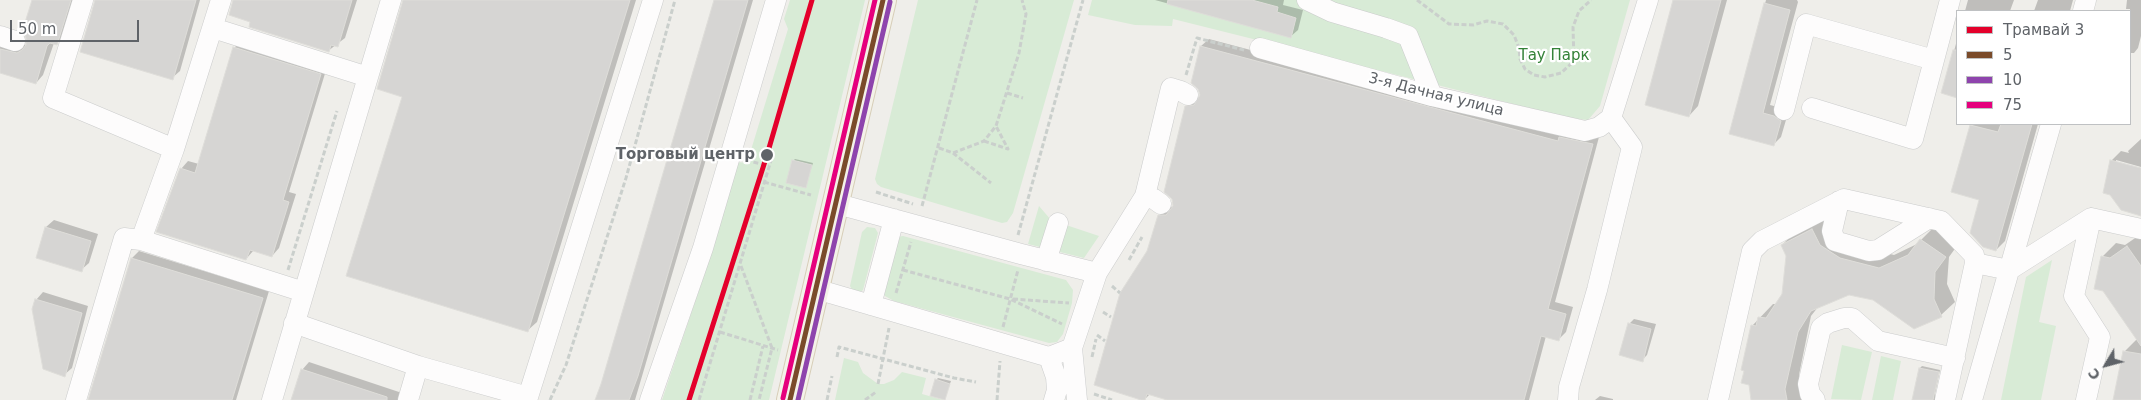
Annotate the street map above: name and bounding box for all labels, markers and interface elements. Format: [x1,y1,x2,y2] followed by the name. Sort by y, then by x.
[12,10,141,42] scale bar
[1956,10,2131,125] legend
[18,20,56,38] text: 50 m
[2003,21,2084,39] text: Трамвай 3
[2003,46,2013,64] text: 5
[1518,47,1590,65] park label: Тау Парк
[1366,69,1506,121] street label: 3-я Дачная улица
[2003,71,2022,89] text: 10
[2003,96,2022,114] text: 75
[616,146,755,164] place label: Торговый центр
[759,147,775,163] marker: Торговый центр
[2081,340,2131,390] north arrow
[2085,365,2104,383] text: С

